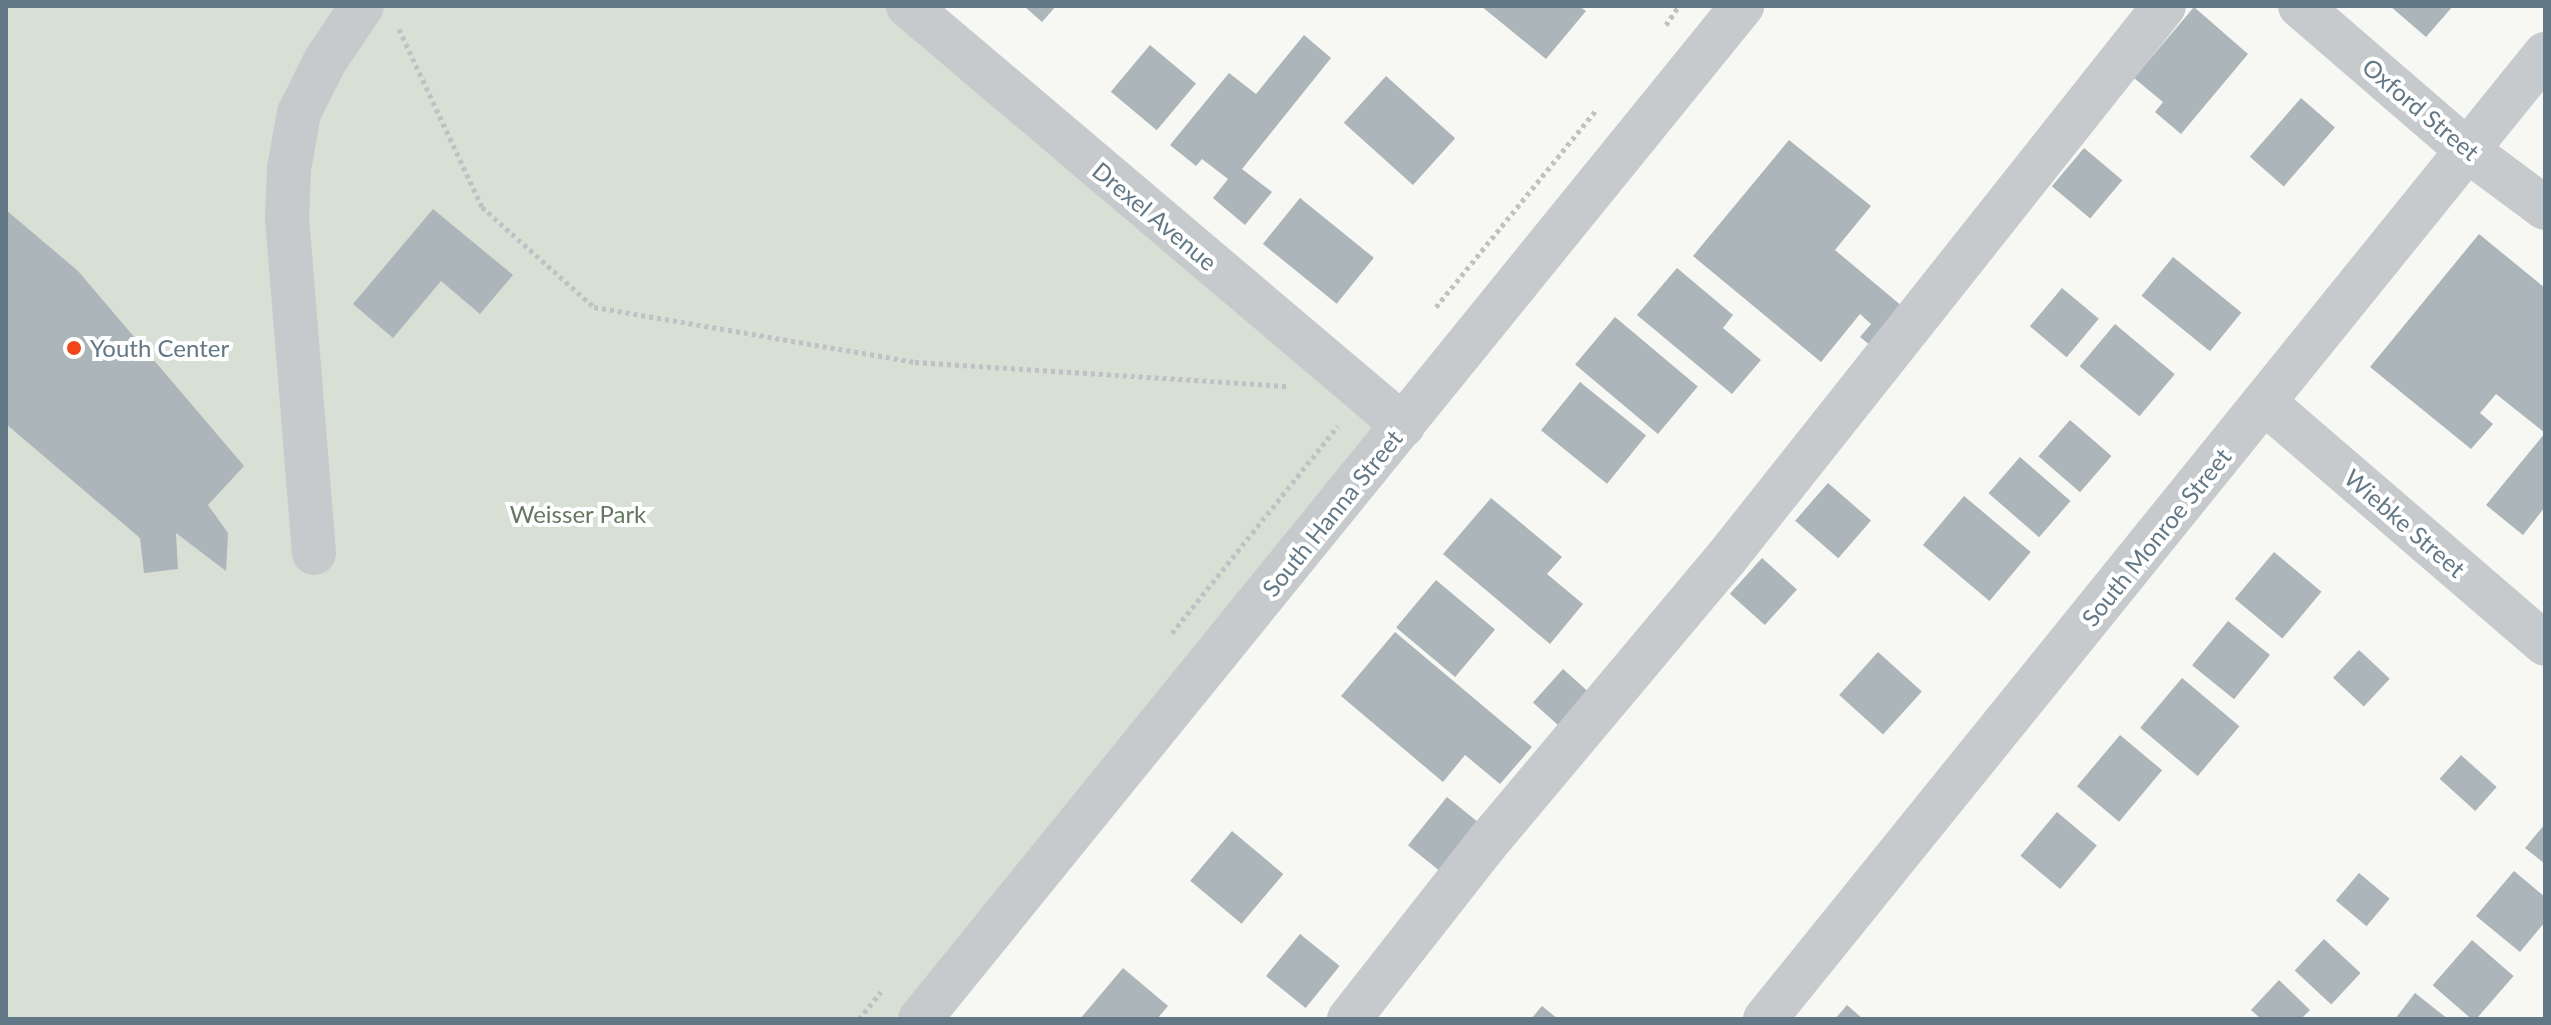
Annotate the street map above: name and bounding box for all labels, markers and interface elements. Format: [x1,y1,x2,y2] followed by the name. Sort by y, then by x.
[2357,52,2485,166] street label: Oxford Street
[1087,155,1223,277] street label: Drexel Avenue
[90,334,229,362] place label: Youth Center
[65,339,83,357] marker: Youth Center
[1256,424,1408,602] street label: South Hanna Street
[2075,442,2237,632] street label: South Monroe Street
[2339,463,2471,583] street label: Wiebke Street
[509,500,647,528] park label: Weisser Park

